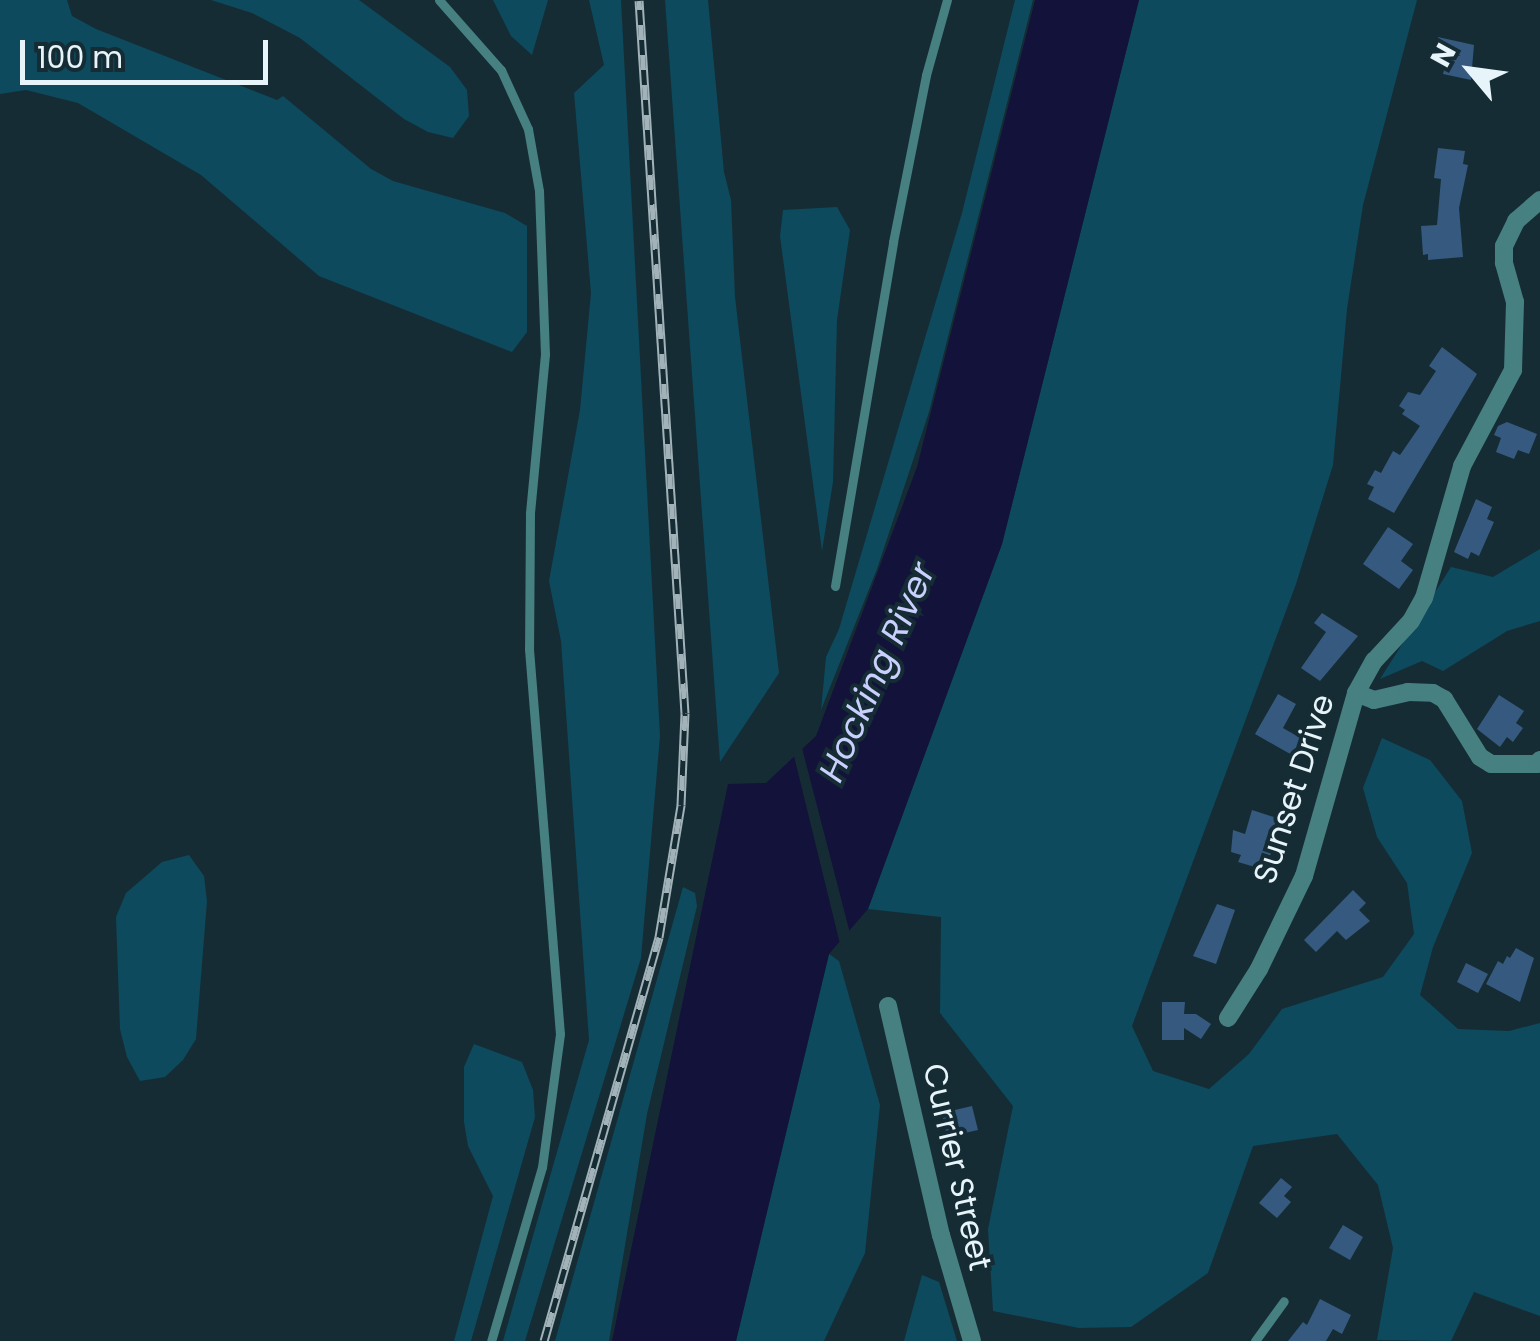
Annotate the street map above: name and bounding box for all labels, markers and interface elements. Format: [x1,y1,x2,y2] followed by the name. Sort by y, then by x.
[25,20,272,82] scale bar
[1420,20,1520,120] north arrow
[37,36,123,79] text: 100 m
[1421,37,1465,74] text: N
[810,556,944,788] water label: Hocking River
[1245,690,1343,888] street label: Sunset Drive
[915,1060,999,1274] street label: Currier Street

